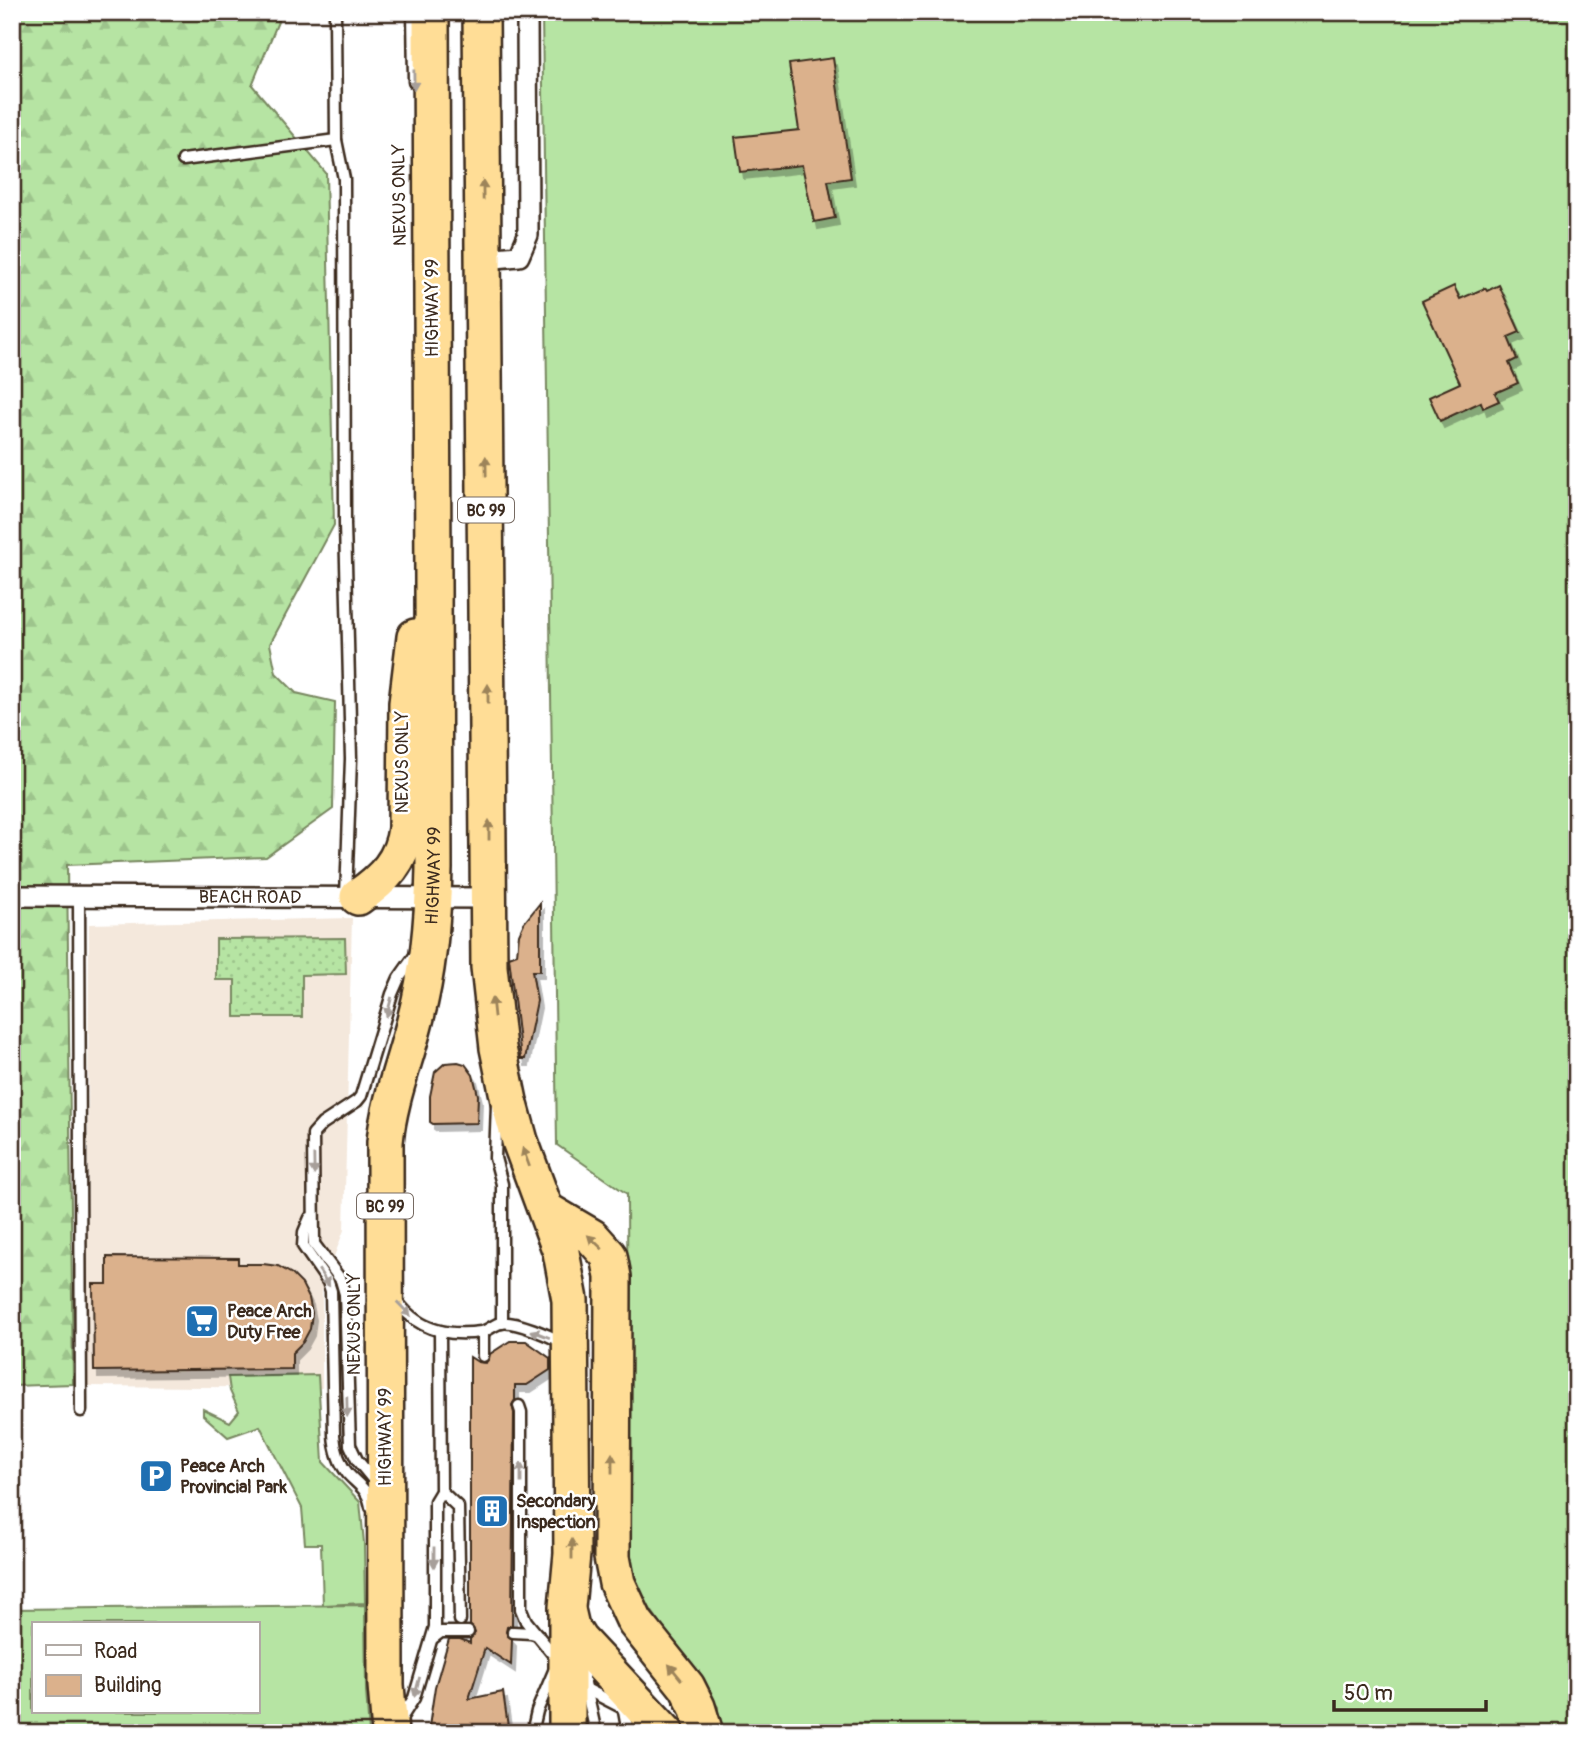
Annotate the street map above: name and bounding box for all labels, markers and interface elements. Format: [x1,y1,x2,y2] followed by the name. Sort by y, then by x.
[408,70,420,92] one-way arrow
[387,143,412,246] street label: NEXUS ONLY
[477,179,489,201] one-way arrow
[421,259,444,357] street label: HIGHWAY 99
[480,455,492,477] one-way arrow
[458,498,514,523] road number: BC 99
[482,683,494,705] one-way arrow
[391,710,414,813] street label: NEXUS ONLY
[483,819,495,841] one-way arrow
[420,826,446,926] street label: HIGHWAY 99
[199,886,301,909] street label: BEACH ROAD
[487,996,498,1018] one-way arrow
[383,997,393,1018] one-way arrow
[520,1147,531,1168] one-way arrow
[308,1154,319,1176] one-way arrow
[357,1194,413,1218] road number: BC 99
[586,1234,604,1250] one-way arrow
[317,1269,330,1288] one-way arrow
[343,1272,366,1375] street label: NEXUS ONLY
[227,1300,312,1344] place label: Peace Arch Duty Free
[396,1300,412,1317] one-way arrow
[183,1302,221,1340] supermarket icon: Peace Arch Duty Free
[530,1328,551,1339] one-way arrow
[374,1388,397,1486] street label: HIGHWAY 99
[341,1396,353,1418] one-way arrow
[606,1452,618,1474] one-way arrow
[180,1455,288,1499] place label: Peace Arch Provincial Park
[137,1457,175,1495] parking icon: Peace Arch Provincial Park
[515,1462,527,1484] one-way arrow
[516,1490,596,1534] place label: Secondary Inspection
[473,1492,511,1530] building icon: Secondary Inspection
[566,1538,578,1560] one-way arrow
[429,1546,440,1568] one-way arrow
[32,1622,259,1714] legend
[94,1638,138,1665] text: Road
[668,1664,683,1682] one-way arrow
[1334,1668,1486,1712] scale bar
[94,1672,161,1699] text: Building
[411,1676,422,1698] one-way arrow
[1344,1680,1393,1707] text: 50 m

